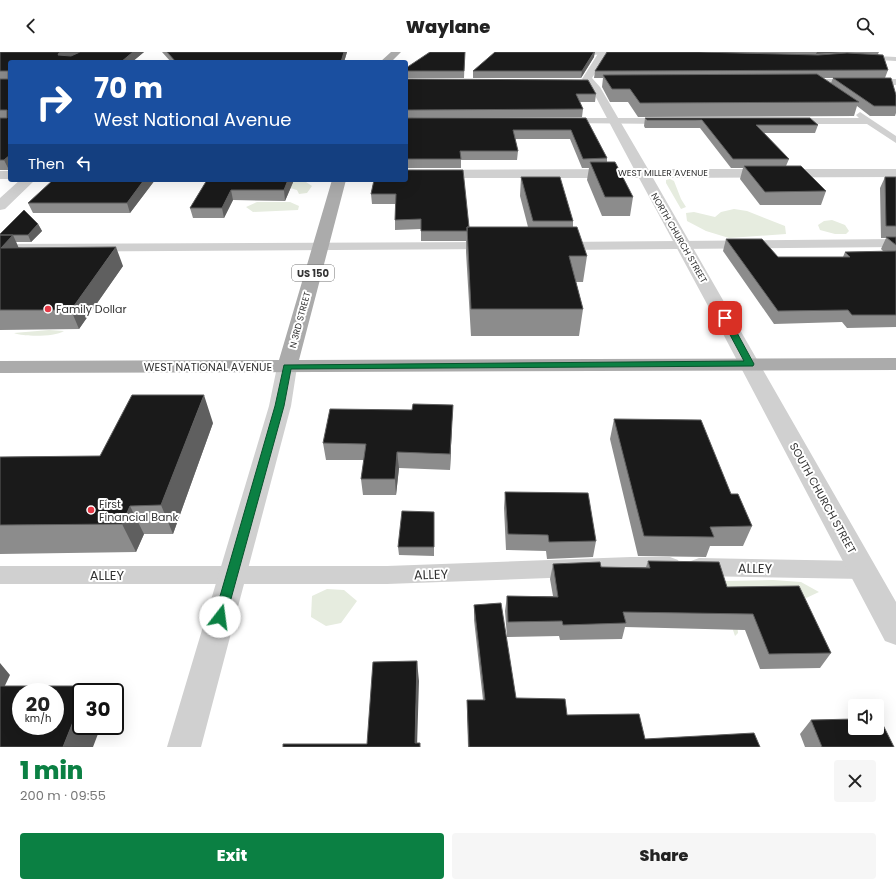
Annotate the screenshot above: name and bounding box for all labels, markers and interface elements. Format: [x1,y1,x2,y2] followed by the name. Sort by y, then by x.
[406,14,490,39] text: Waylane
[20,15,42,37] icon: back
[854,15,876,37] icon: search
[94,69,163,108] text: 70 m
[28,76,80,128] icon: right
[94,107,291,132] text: West National Avenue
[73,152,95,174] icon: left
[28,153,65,174] text: Then
[618,167,708,179] street label: WEST MILLER AVENUE
[648,191,710,285] street label: NORTH CHURCH STREET
[292,265,334,281] road number: US 150
[287,290,313,350] street label: N 3RD STREET
[56,301,127,317] place label: Family Dollar
[708,301,742,335] pin
[43,304,53,314] marker: Family Dollar
[714,307,736,329] icon: arrive
[144,359,272,375] street label: WEST NATIONAL AVENUE
[786,440,860,556] street label: SOUTH CHURCH STREET
[99,496,178,525] place label: First Financial Bank
[86,505,96,515] marker: First Financial Bank
[738,559,773,578] street label: ALLEY
[414,564,449,585] street label: ALLEY
[90,566,125,585] street label: ALLEY
[199,596,241,638] position arrow
[72,683,124,735] speed limit sign: 30
[26,690,50,718] text: 20
[848,699,884,735] map controls
[848,699,884,735] button: sound
[25,711,51,726] text: km/h
[20,754,83,787] text: 1 min
[834,760,876,802] button: close
[20,786,106,805] text: 200 m · 09:55
[20,833,444,879] button: Exit
[452,833,876,879] button: Share

